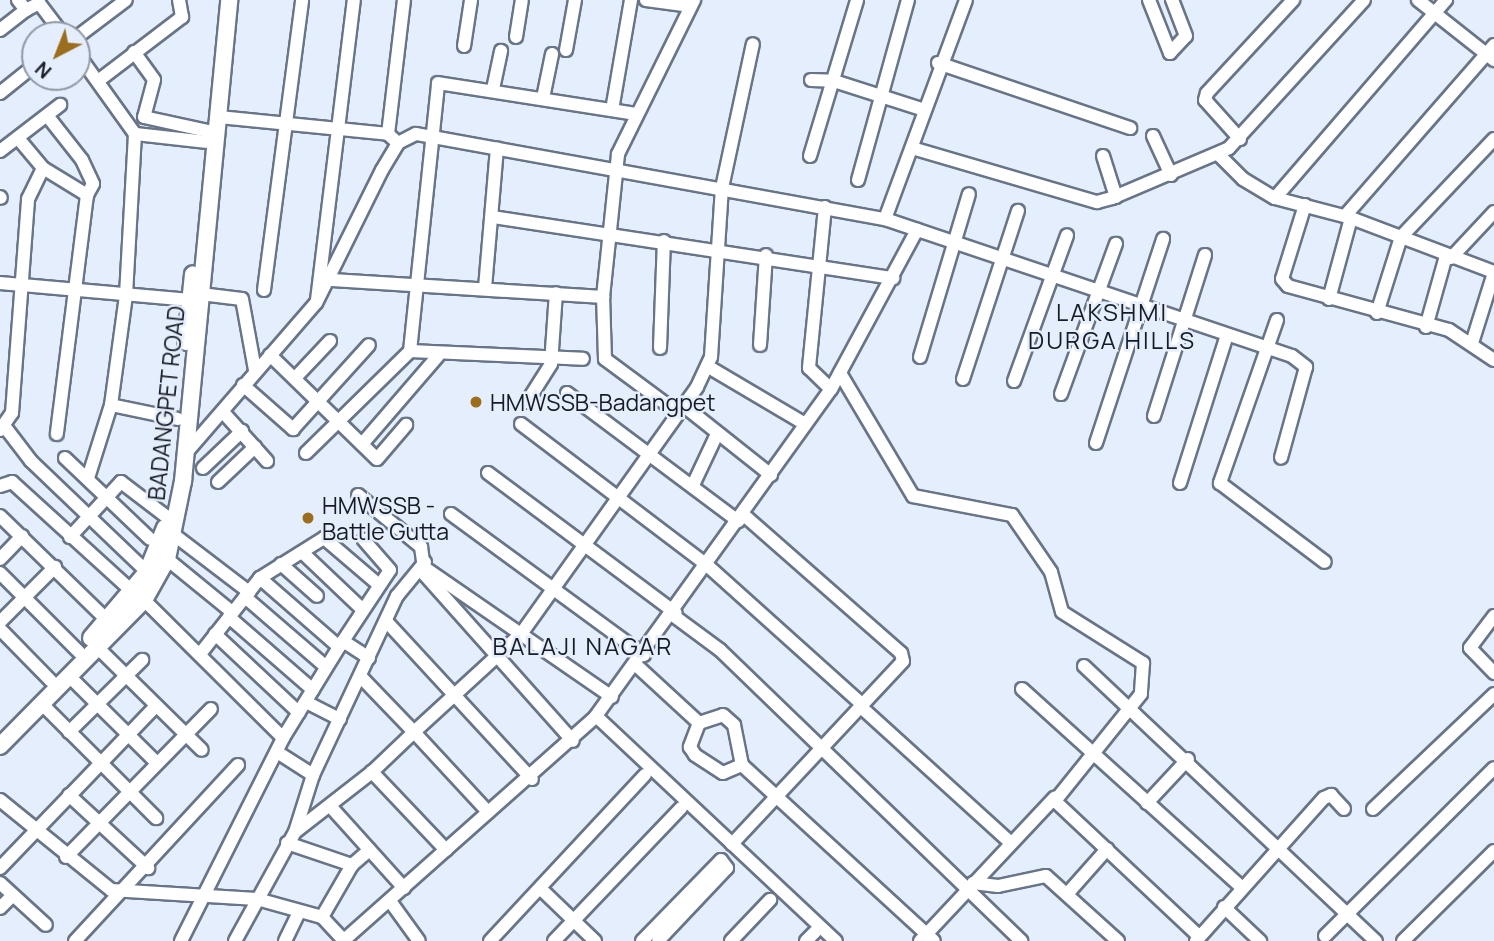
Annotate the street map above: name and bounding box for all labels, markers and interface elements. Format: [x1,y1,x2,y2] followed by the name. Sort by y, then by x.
[21,21,91,91] north arrow
[30,56,57,84] text: N
[1029,298,1195,354] district label: LAKSHMI DURGA HILLS
[142,304,190,502] street label: BADANGPET ROAD
[490,388,715,416] place label: HMWSSB-Badangpet
[468,394,484,410] marker: HMWSSB-Badangpet
[322,491,449,545] place label: HMWSSB - Battle Gutta
[300,510,316,526] marker: HMWSSB - Battle Gutta
[494,632,672,660] district label: BALAJI NAGAR

